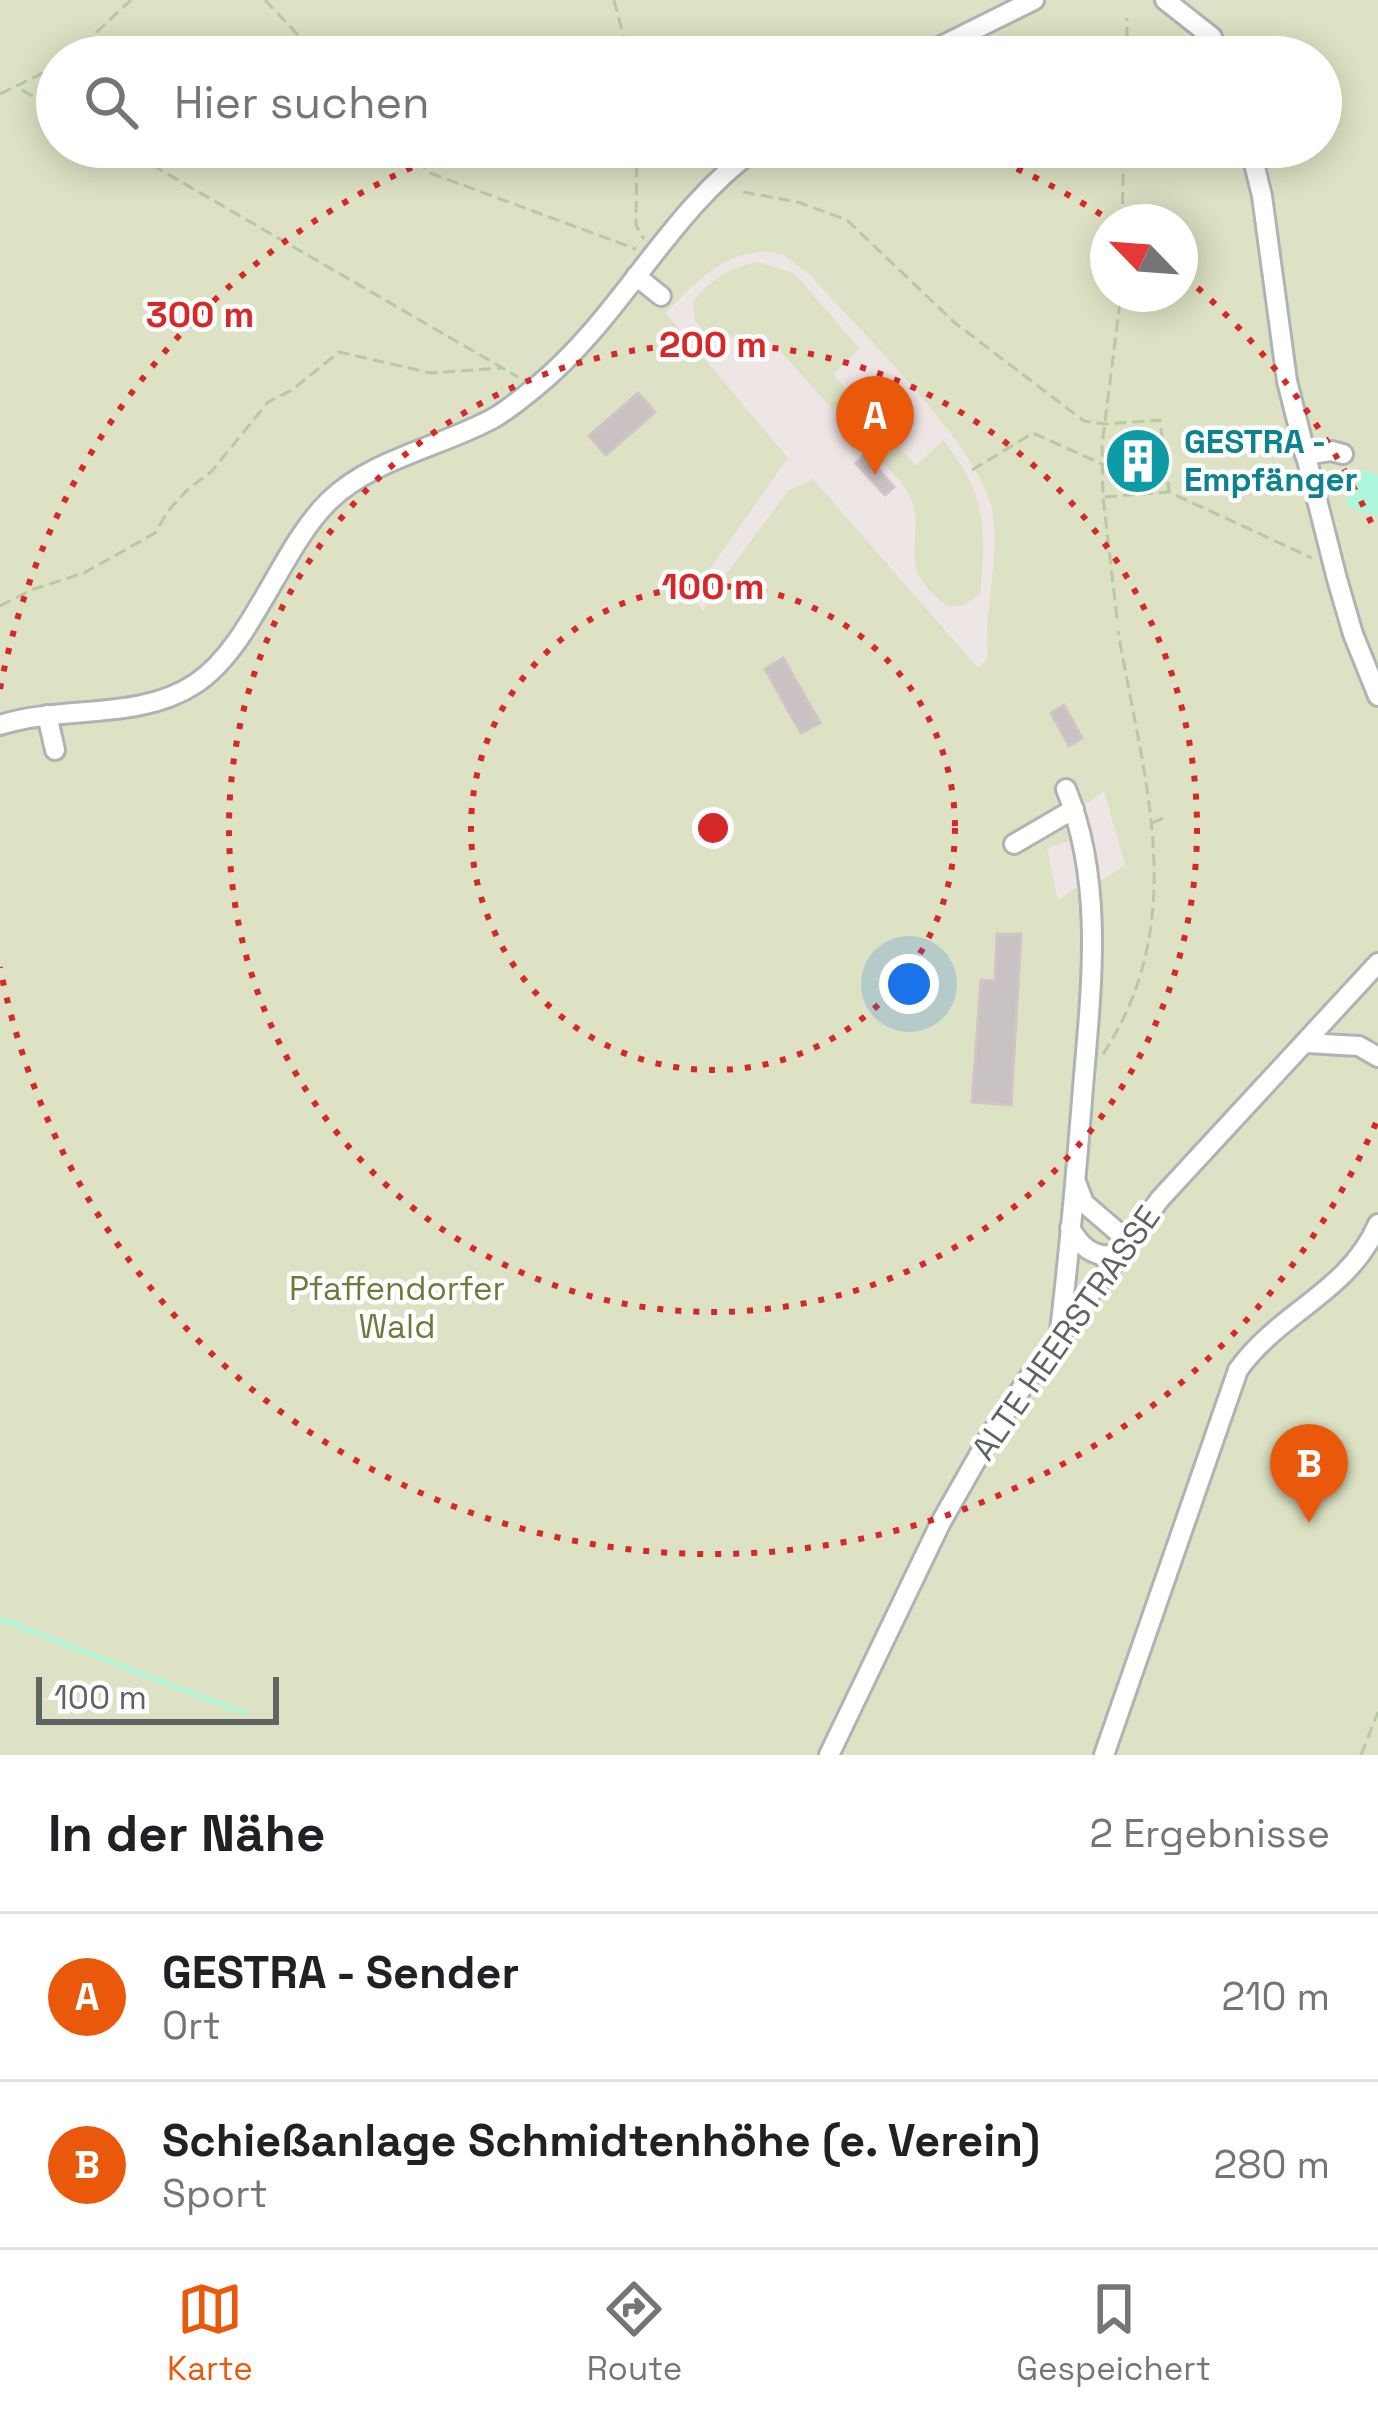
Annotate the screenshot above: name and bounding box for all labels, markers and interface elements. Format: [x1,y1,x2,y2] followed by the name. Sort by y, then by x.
[36,36,1342,168] search box
[78,69,144,135] icon: search
[174,74,430,131] text: Hier suchen
[1090,204,1198,312] north arrow
[146,292,254,338] text: 300 m
[659,322,767,368] text: 200 m
[836,376,914,475] pin: A
[1184,421,1358,501] place label: GESTRA - Empfänger
[1103,426,1173,496] building icon: GESTRA - Empfänger
[662,564,764,610] text: 100 m
[692,807,734,849] centre of rings
[879,954,939,1014] your location
[962,1198,1170,1468] street label: ALTE HEERSTRASSE
[289,1268,505,1348] park label: Pfaffendorfer Wald
[1270,1424,1348,1523] pin: B
[36,1671,279,1724] scale bar
[54,1677,147,1719] text: 100 m
[48,1801,325,1866] text: In der Nähe
[1090,1809,1330,1858] text: 2 Ergebnisse
[162,1944,519,2001] text: GESTRA - Sender
[75,1972,99,2021] text: A
[1222,1972,1330,2021] text: 210 m
[162,2001,221,2050] text: Ort
[162,2112,1040,2169] text: Schießanlage Schmidtenhöhe (e. Verein)
[74,2140,100,2189] text: B
[1214,2140,1330,2189] text: 280 m
[162,2169,268,2218] text: Sport
[167,2276,253,2390] tab: Karte
[587,2276,682,2390] tab: Route
[1016,2276,1211,2390] tab: Gespeichert

